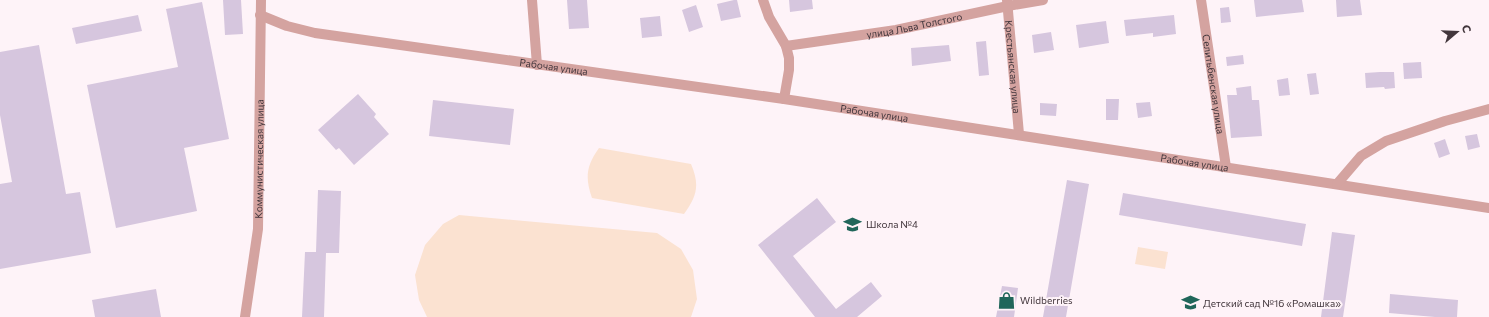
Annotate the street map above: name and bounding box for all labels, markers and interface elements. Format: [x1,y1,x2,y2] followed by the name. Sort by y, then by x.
[865,10,963,40] street label: улица Льва Толстого
[1437,12,1477,52] north arrow
[1003,20,1023,114] street label: Крестьянская улица
[1460,23,1474,35] text: С
[1200,33,1227,135] street label: Селитьбенская улица
[519,56,588,77] street label: Рабочая улица
[252,99,266,219] street label: Коммунистическая улица
[839,102,909,124] street label: Рабочая улица
[1160,151,1229,174] street label: Рабочая улица
[843,214,863,234] school or university icon: Школа №4
[866,218,918,230] place label: Школа №4
[997,290,1017,310] shop icon: Wildberries
[1180,293,1200,313] school or university icon: Детский сад №16 «Ромашка»
[1020,294,1073,306] place label: Wildberries
[1203,297,1341,309] place label: Детский сад №16 «Ромашка»

